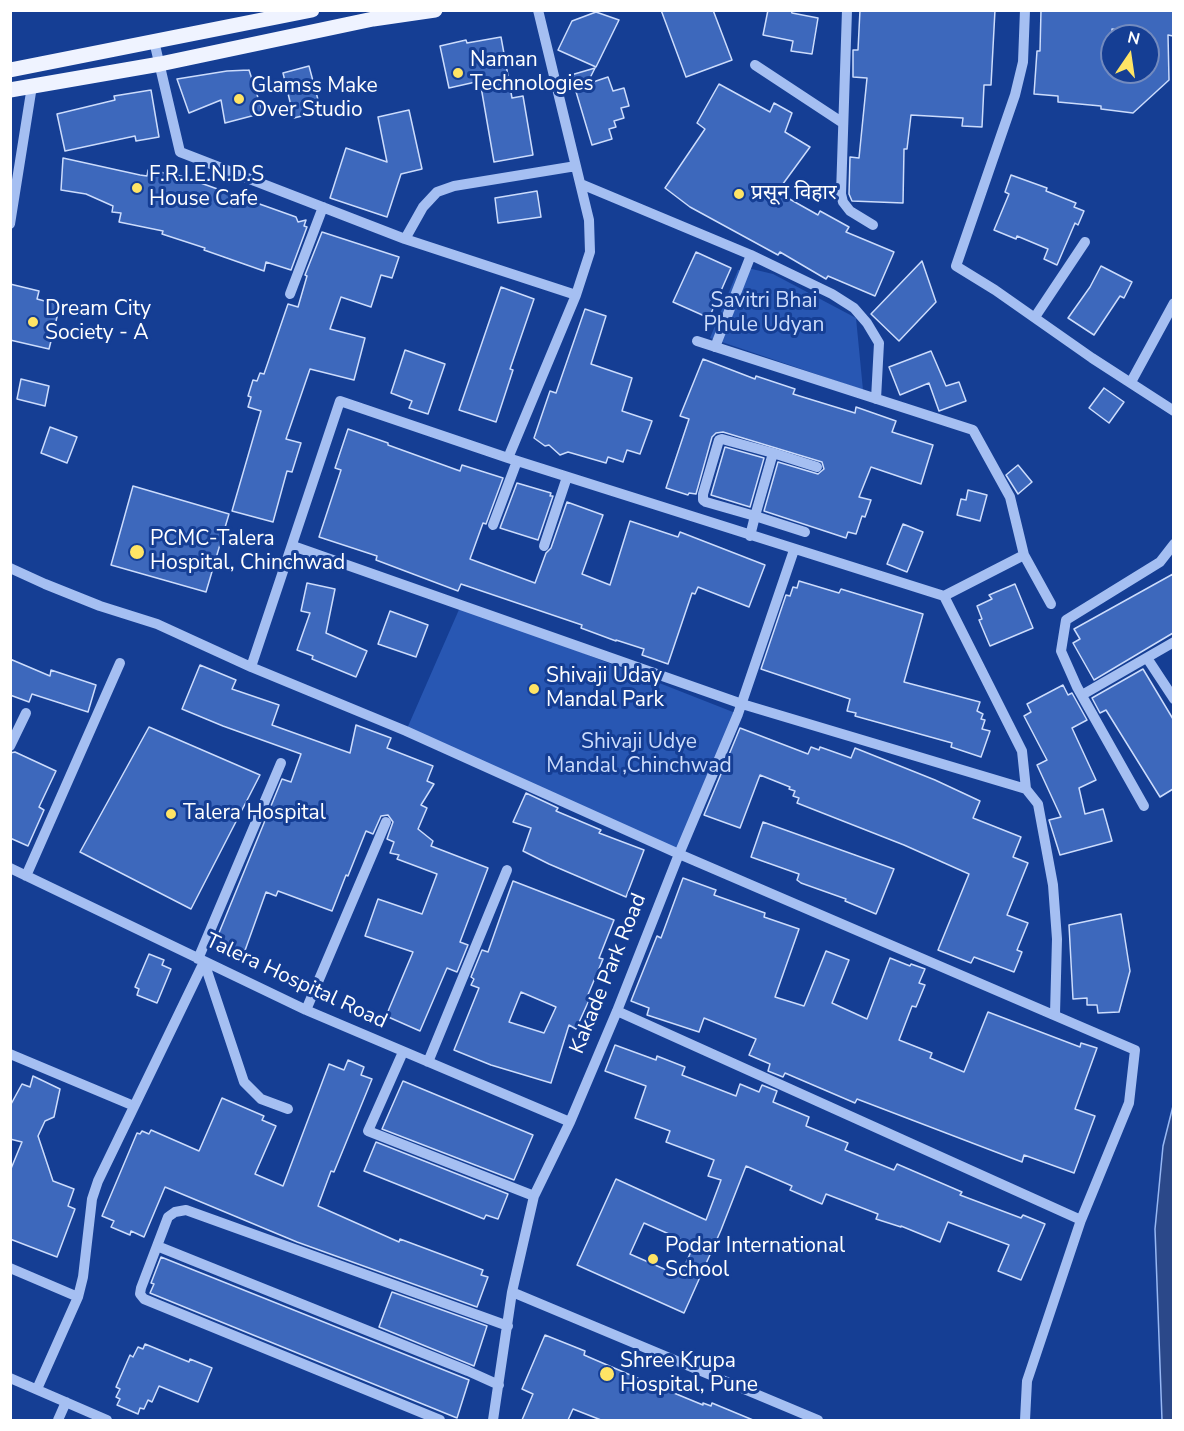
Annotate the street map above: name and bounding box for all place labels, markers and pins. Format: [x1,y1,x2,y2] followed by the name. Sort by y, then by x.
[470,48,594,98] place label: Naman Technologies
[451,66,465,80] marker: Naman Technologies
[251,74,378,124] place label: Glamss Make Over Studio
[232,92,246,106] marker: Glamss Make Over Studio
[149,163,264,213] place label: F.R.I.E.N.D.S House Cafe
[130,181,144,195] marker: F.R.I.E.N.D.S House Cafe
[751,181,836,207] place label: प्रसून विहार
[732,187,746,201] marker: प्रसून विहार
[45,297,151,347] place label: Dream City Society - A
[26,315,40,329] marker: Dream City Society - A
[150,527,345,577] place label: PCMC-Talera Hospital, Chinchwad
[128,543,146,561] marker: PCMC-Talera Hospital, Chinchwad
[546,664,664,714] place label: Shivaji Uday Mandal Park
[527,682,541,696] marker: Shivaji Uday Mandal Park
[183,801,326,827] place label: Talera Hospital
[164,807,178,821] marker: Talera Hospital
[665,1234,845,1284] place label: Podar International School
[646,1252,660,1266] marker: Podar International School
[620,1349,758,1399] place label: Shree Krupa Hospital, Pune
[598,1365,616,1383] marker: Shree Krupa Hospital, Pune

